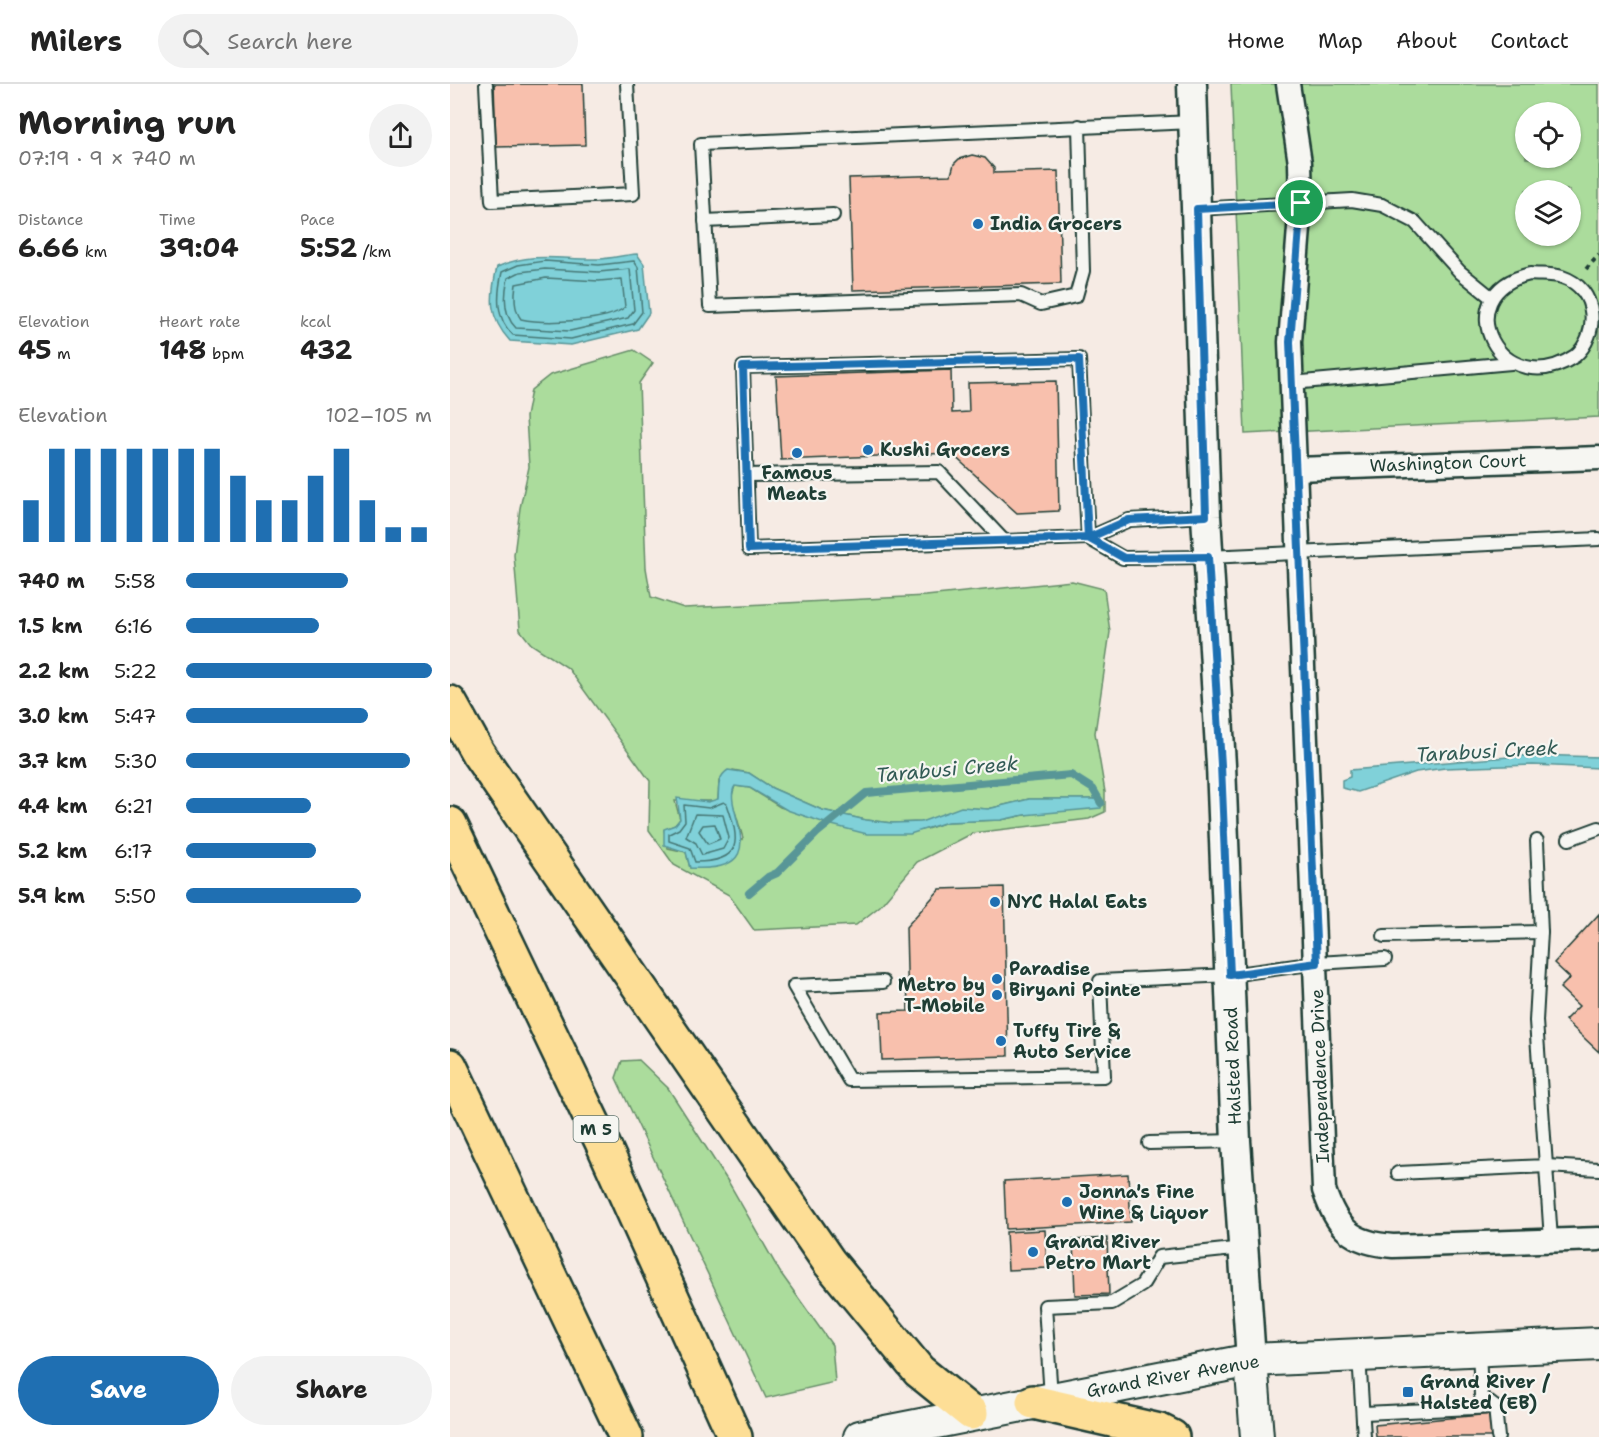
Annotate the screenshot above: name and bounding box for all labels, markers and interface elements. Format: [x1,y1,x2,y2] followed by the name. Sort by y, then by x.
[158,14,578,68] search box
[30,22,122,60] text: Milers
[179,25,212,58] icon: search
[227,27,353,56] text: Search here
[1227,27,1285,55] text: Home
[1318,27,1363,55] text: Map
[1396,27,1457,55] text: About
[1490,27,1569,55] text: Contact
[18,100,236,145] text: Morning run
[1515,102,1581,246] map controls
[1515,102,1581,168] button: locate
[369,104,432,167] button: share
[18,145,196,171] text: 07:19 · 9 × 740 m
[1275,177,1326,228] pin
[1515,180,1581,246] button: layers
[1284,186,1317,219] icon: arrive
[18,209,84,230] text: Distance
[159,209,196,230] text: Time
[300,209,335,230] text: Pace
[990,212,1122,236] place label: India Grocers
[971,217,985,231] marker: India Grocers
[18,230,79,265] text: 6.66
[159,230,239,265] text: 39:04
[300,230,357,265] text: 5:52
[79,241,107,262] text: km
[357,241,391,262] text: /km
[18,311,90,332] text: Elevation
[159,311,241,332] text: Heart rate
[300,311,331,332] text: kcal
[18,332,52,367] text: 45
[159,332,207,367] text: 148
[300,332,352,367] text: 432
[52,343,71,364] text: m
[207,343,244,364] text: bpm
[18,402,108,428] text: Elevation
[326,402,432,428] text: 102–105 m
[880,438,1010,462] place label: Kushi Grocers
[861,443,875,457] marker: Kushi Grocers
[790,446,804,460] marker: Famous Meats
[1369,448,1527,478] street label: Washington Court
[761,461,833,506] place label: Famous Meats
[18,568,85,594] text: 740 m
[114,568,156,594] text: 5:58
[18,613,82,639] text: 1.5 km
[114,613,153,639] text: 6:16
[18,658,89,684] text: 2.2 km
[114,658,157,684] text: 5:22
[18,703,89,729] text: 3.0 km
[114,703,156,729] text: 5:47
[1415,734,1559,768] water label: Tarabusi Creek
[18,748,87,774] text: 3.7 km
[114,748,158,774] text: 5:30
[875,750,1020,788] water label: Tarabusi Creek
[18,793,87,819] text: 4.4 km
[114,793,153,819] text: 6:21
[18,838,87,864] text: 5.2 km
[114,838,153,864] text: 6:17
[18,883,85,909] text: 5.9 km
[114,883,157,909] text: 5:50
[1007,890,1147,914] place label: NYC Halal Eats
[988,895,1002,909] marker: NYC Halal Eats
[1009,957,1141,1002] place label: Paradise Biryani Pointe
[990,972,1004,986] marker: Paradise Biryani Pointe
[898,973,985,1018] place label: Metro by T-Mobile
[990,988,1004,1002] marker: Metro by T-Mobile
[1305,988,1335,1164] street label: Independence Drive
[1219,1007,1247,1125] street label: Halsted Road
[1013,1019,1132,1064] place label: Tuffy Tire & Auto Service
[994,1034,1008,1048] marker: Tuffy Tire & Auto Service
[574,1116,618,1142] road number: M 5
[1079,1180,1209,1225] place label: Jonna's Fine Wine & Liquor
[1060,1195,1074,1209] marker: Jonna's Fine Wine & Liquor
[1045,1230,1161,1275] place label: Grand River Petro Mart
[1026,1245,1040,1259] marker: Grand River Petro Mart
[1085,1349,1261,1403] street label: Grand River Avenue
[18,1356,219,1425] button: Save
[231,1356,432,1425] button: Share
[1420,1370,1551,1415] place label: Grand River / Halsted (EB)
[1401,1385,1415,1399] marker: Grand River / Halsted (EB)

